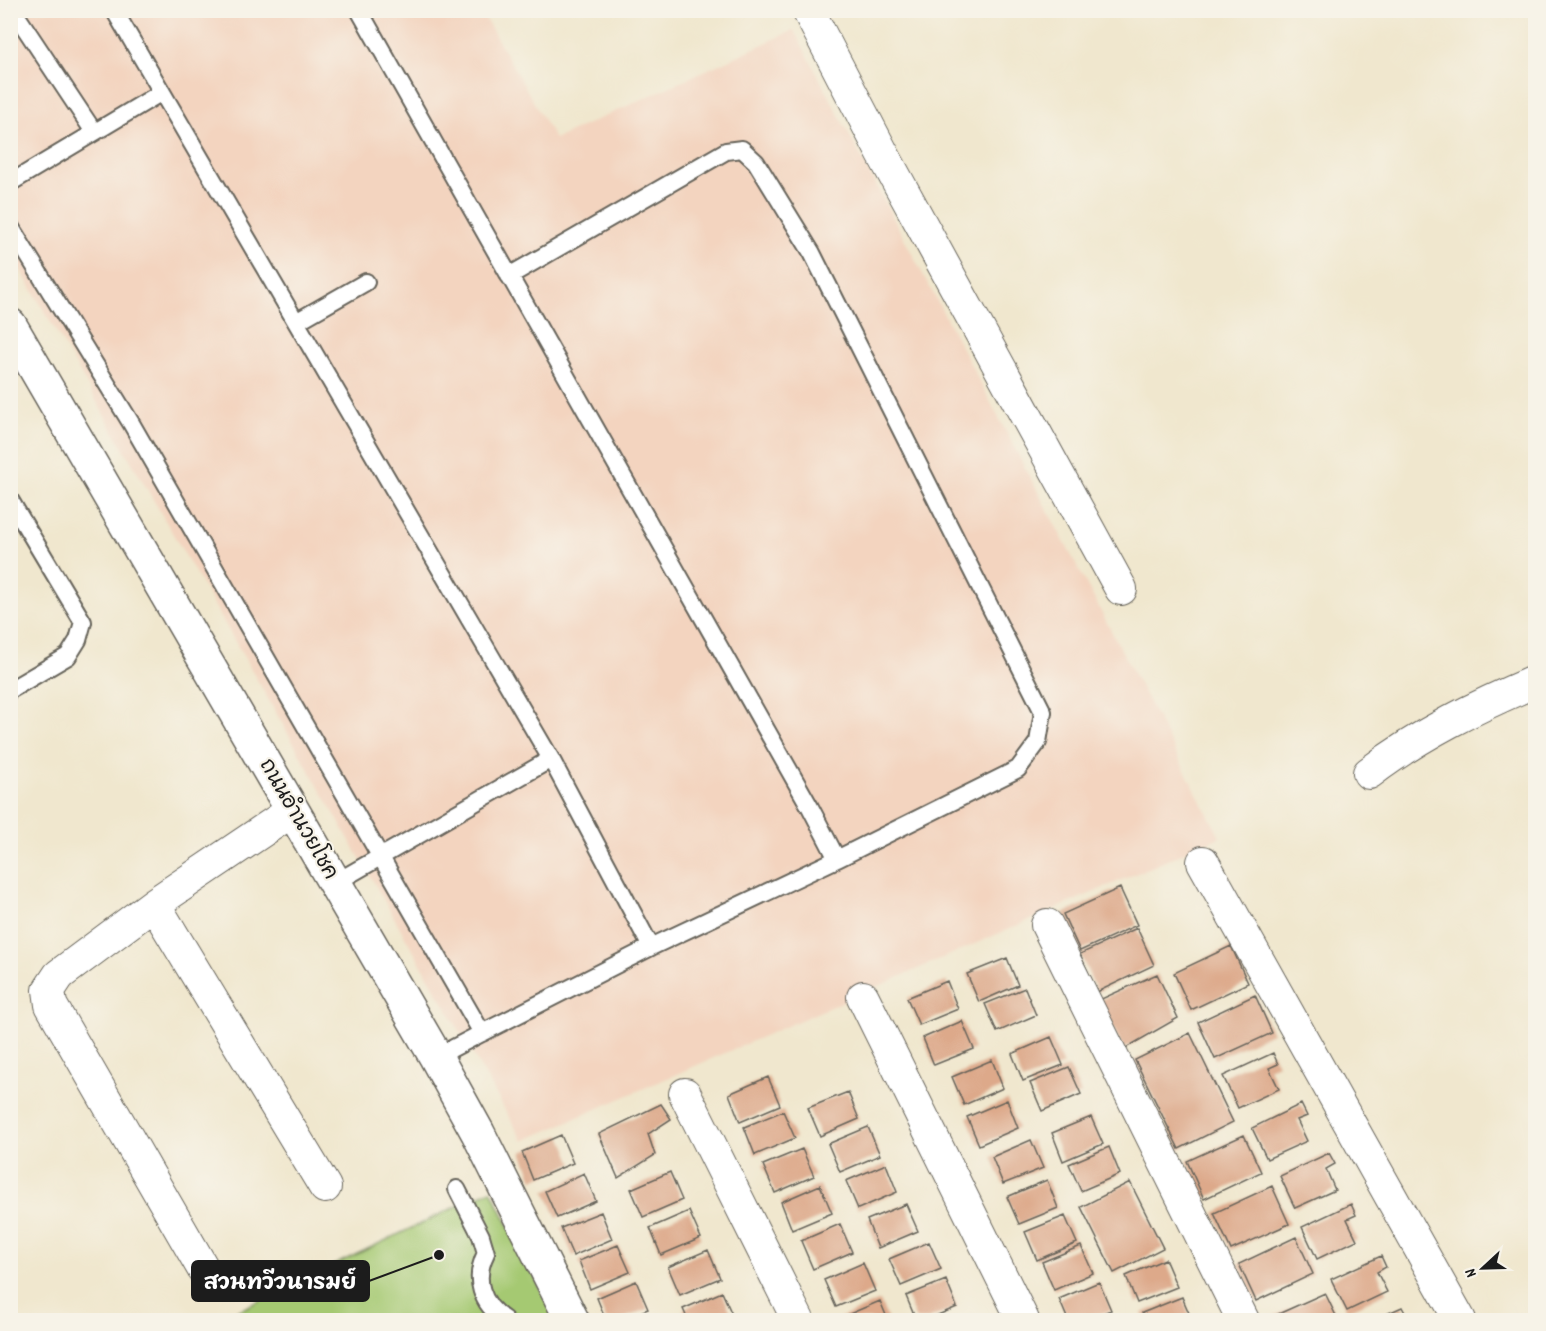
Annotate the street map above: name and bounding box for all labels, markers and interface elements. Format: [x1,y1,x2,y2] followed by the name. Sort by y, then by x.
[250,753,345,886] street label: ถนนอำนวยโชค
[1453,1238,1513,1298] north arrow
[192,1261,369,1301] callout: สวนทวีวนารมย์
[1459,1265,1484,1281] text: N
[204,1267,356,1300] text: สวนทวีวนารมย์

